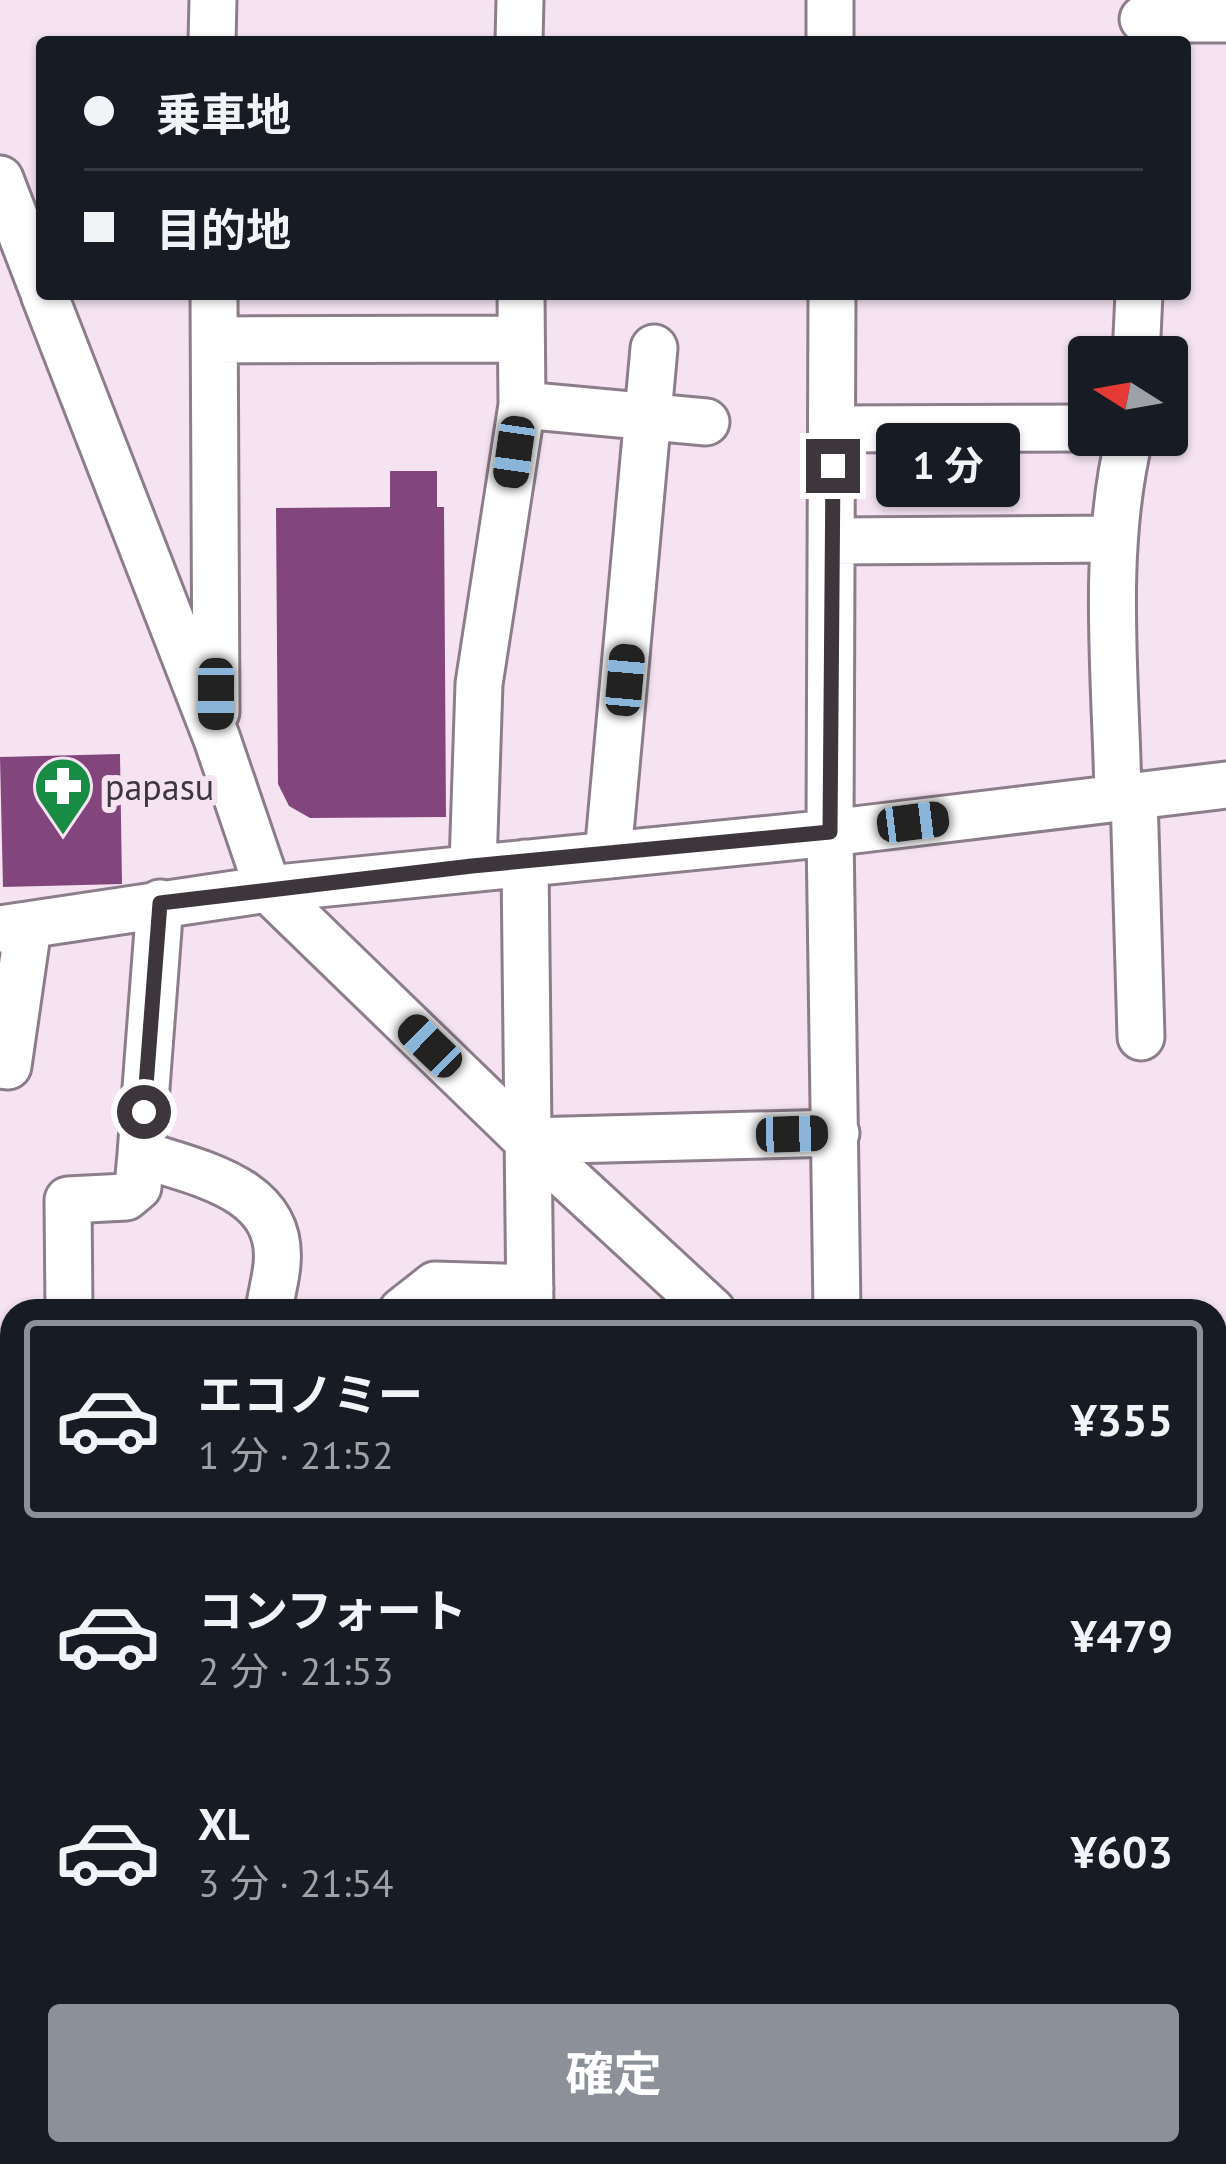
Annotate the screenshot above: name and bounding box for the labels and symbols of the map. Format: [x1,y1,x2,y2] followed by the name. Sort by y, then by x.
[1068,336,1188,456] north arrow
[491,414,537,490] car
[875,424,1019,508] callout: 1 分
[806,439,860,493] route end
[604,643,646,717] car
[198,658,234,730] car
[32,755,94,837] pharmacy icon: papasu
[105,763,214,810] place label: papasu
[875,800,951,844] car
[392,1008,468,1084] car
[117,1085,171,1139] route start
[755,1115,829,1153] car

